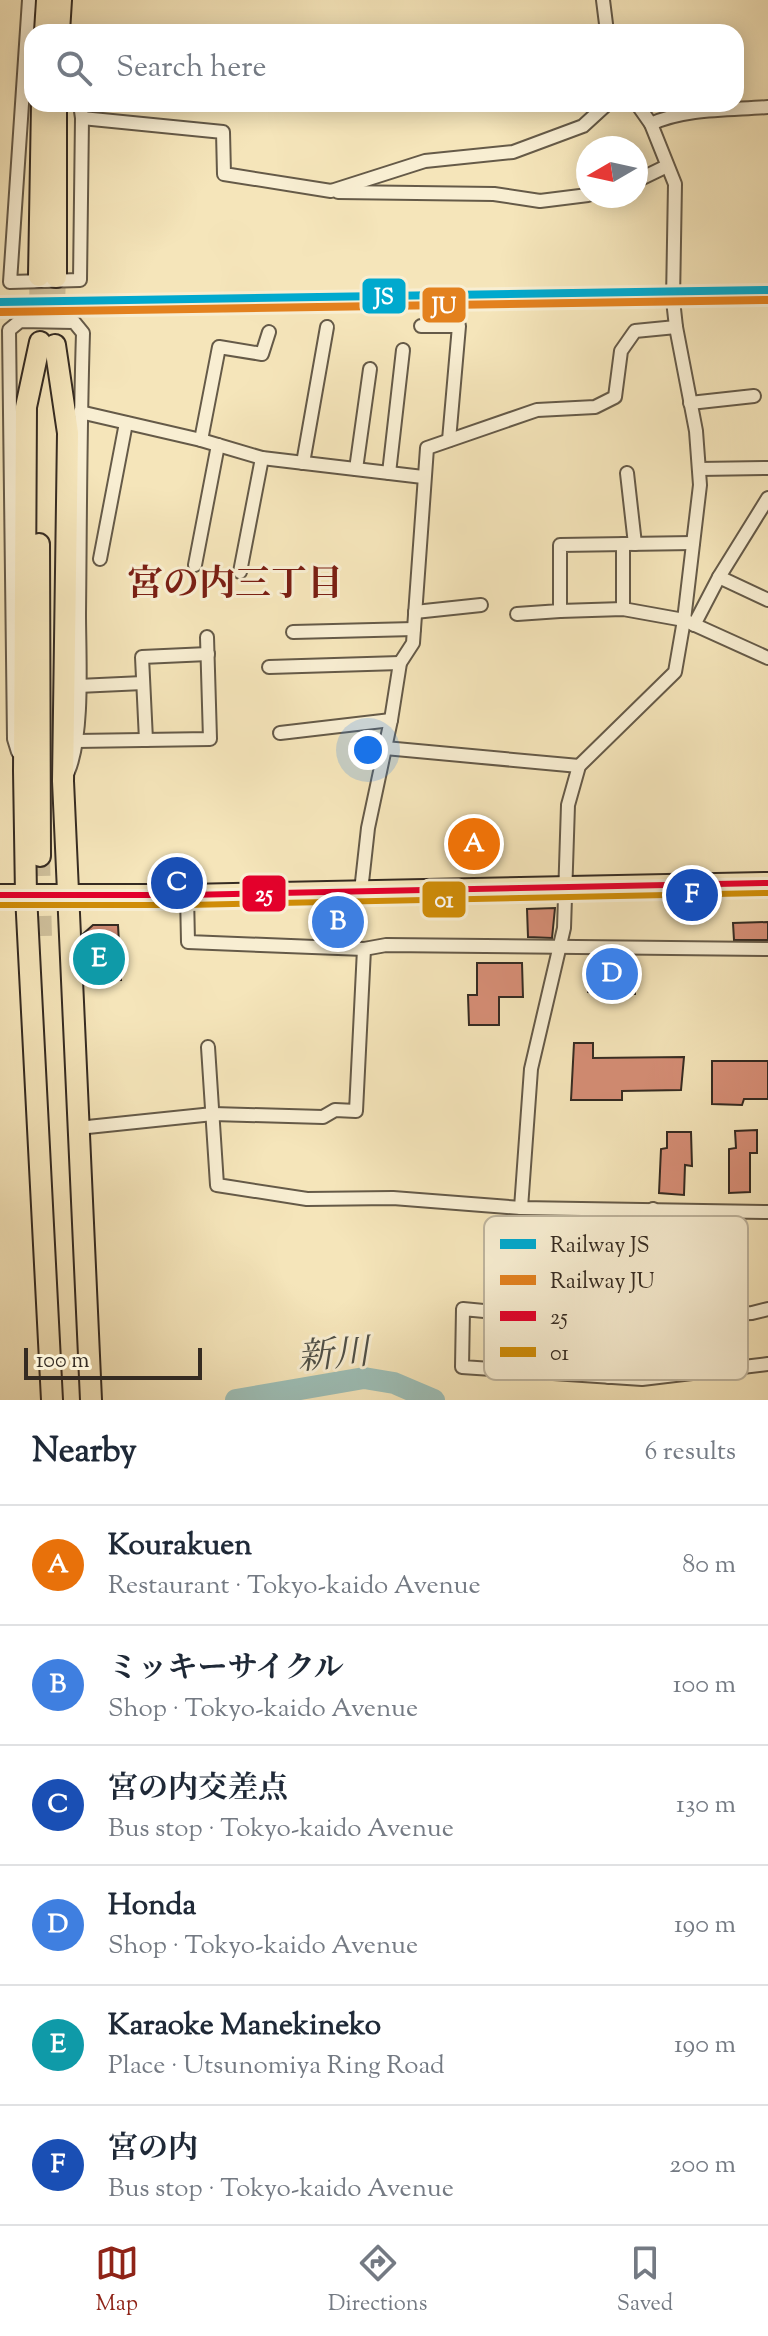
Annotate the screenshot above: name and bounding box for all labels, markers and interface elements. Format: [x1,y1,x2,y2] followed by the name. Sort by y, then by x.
[24,24,744,112] search box
[52,46,96,90] icon: search
[116,47,266,90] text: Search here
[576,136,648,208] north arrow
[361,277,407,315] line badge: JS
[372,283,394,315] text: JS
[421,286,467,324] line badge: JU
[430,292,456,324] text: JU
[127,560,343,612] district label: 宮の内三丁目
[348,730,388,770] your location
[448,814,500,874] pin: A
[151,853,203,913] pin: C
[666,865,718,925] pin: F
[241,874,287,913] line badge: 25
[255,880,273,912] text: 25
[421,880,467,919] line badge: 01
[435,886,454,918] text: 01
[312,892,364,952] pin: B
[73,929,125,989] pin: E
[586,944,638,1004] pin: D
[484,1216,748,1380] legend
[550,1231,650,1263] text: Railway JS
[550,1267,654,1299] text: Railway JU
[550,1303,568,1335] text: 25
[295,1328,375,1386] water label: 新川
[550,1339,569,1371] text: 01
[24,1344,202,1380] scale bar
[36,1346,89,1378] text: 100 m
[32,1428,137,1477] text: Nearby
[644,1434,736,1471] text: 6 results
[108,1525,252,1568] text: Kourakuen
[47,1547,69,1584] text: A
[682,1547,736,1584] text: 80 m
[108,1568,481,1605] text: Restaurant · Tokyo-kaido Avenue
[108,1648,344,1691] text: ミッキーサイクル
[50,1667,66,1704] text: B
[673,1667,736,1704] text: 100 m
[108,1691,418,1728] text: Shop · Tokyo-kaido Avenue
[108,1768,288,1811] text: 宮の内交差点
[48,1787,68,1824] text: C
[676,1787,736,1824] text: 130 m
[108,1811,454,1848] text: Bus stop · Tokyo-kaido Avenue
[108,1885,196,1928] text: Honda
[48,1907,68,1944] text: D
[674,1907,736,1944] text: 190 m
[108,1928,418,1965] text: Shop · Tokyo-kaido Avenue
[108,2005,381,2048] text: Karaoke Manekineko
[50,2027,66,2064] text: E
[674,2027,736,2064] text: 190 m
[108,2048,445,2085] text: Place · Utsunomiya Ring Road
[108,2128,198,2171] text: 宮の内
[51,2147,65,2184] text: F
[669,2147,736,2184] text: 200 m
[108,2171,454,2208] text: Bus stop · Tokyo-kaido Avenue
[95,2241,139,2321] tab: Map
[328,2241,427,2321] tab: Directions
[617,2241,673,2321] tab: Saved

